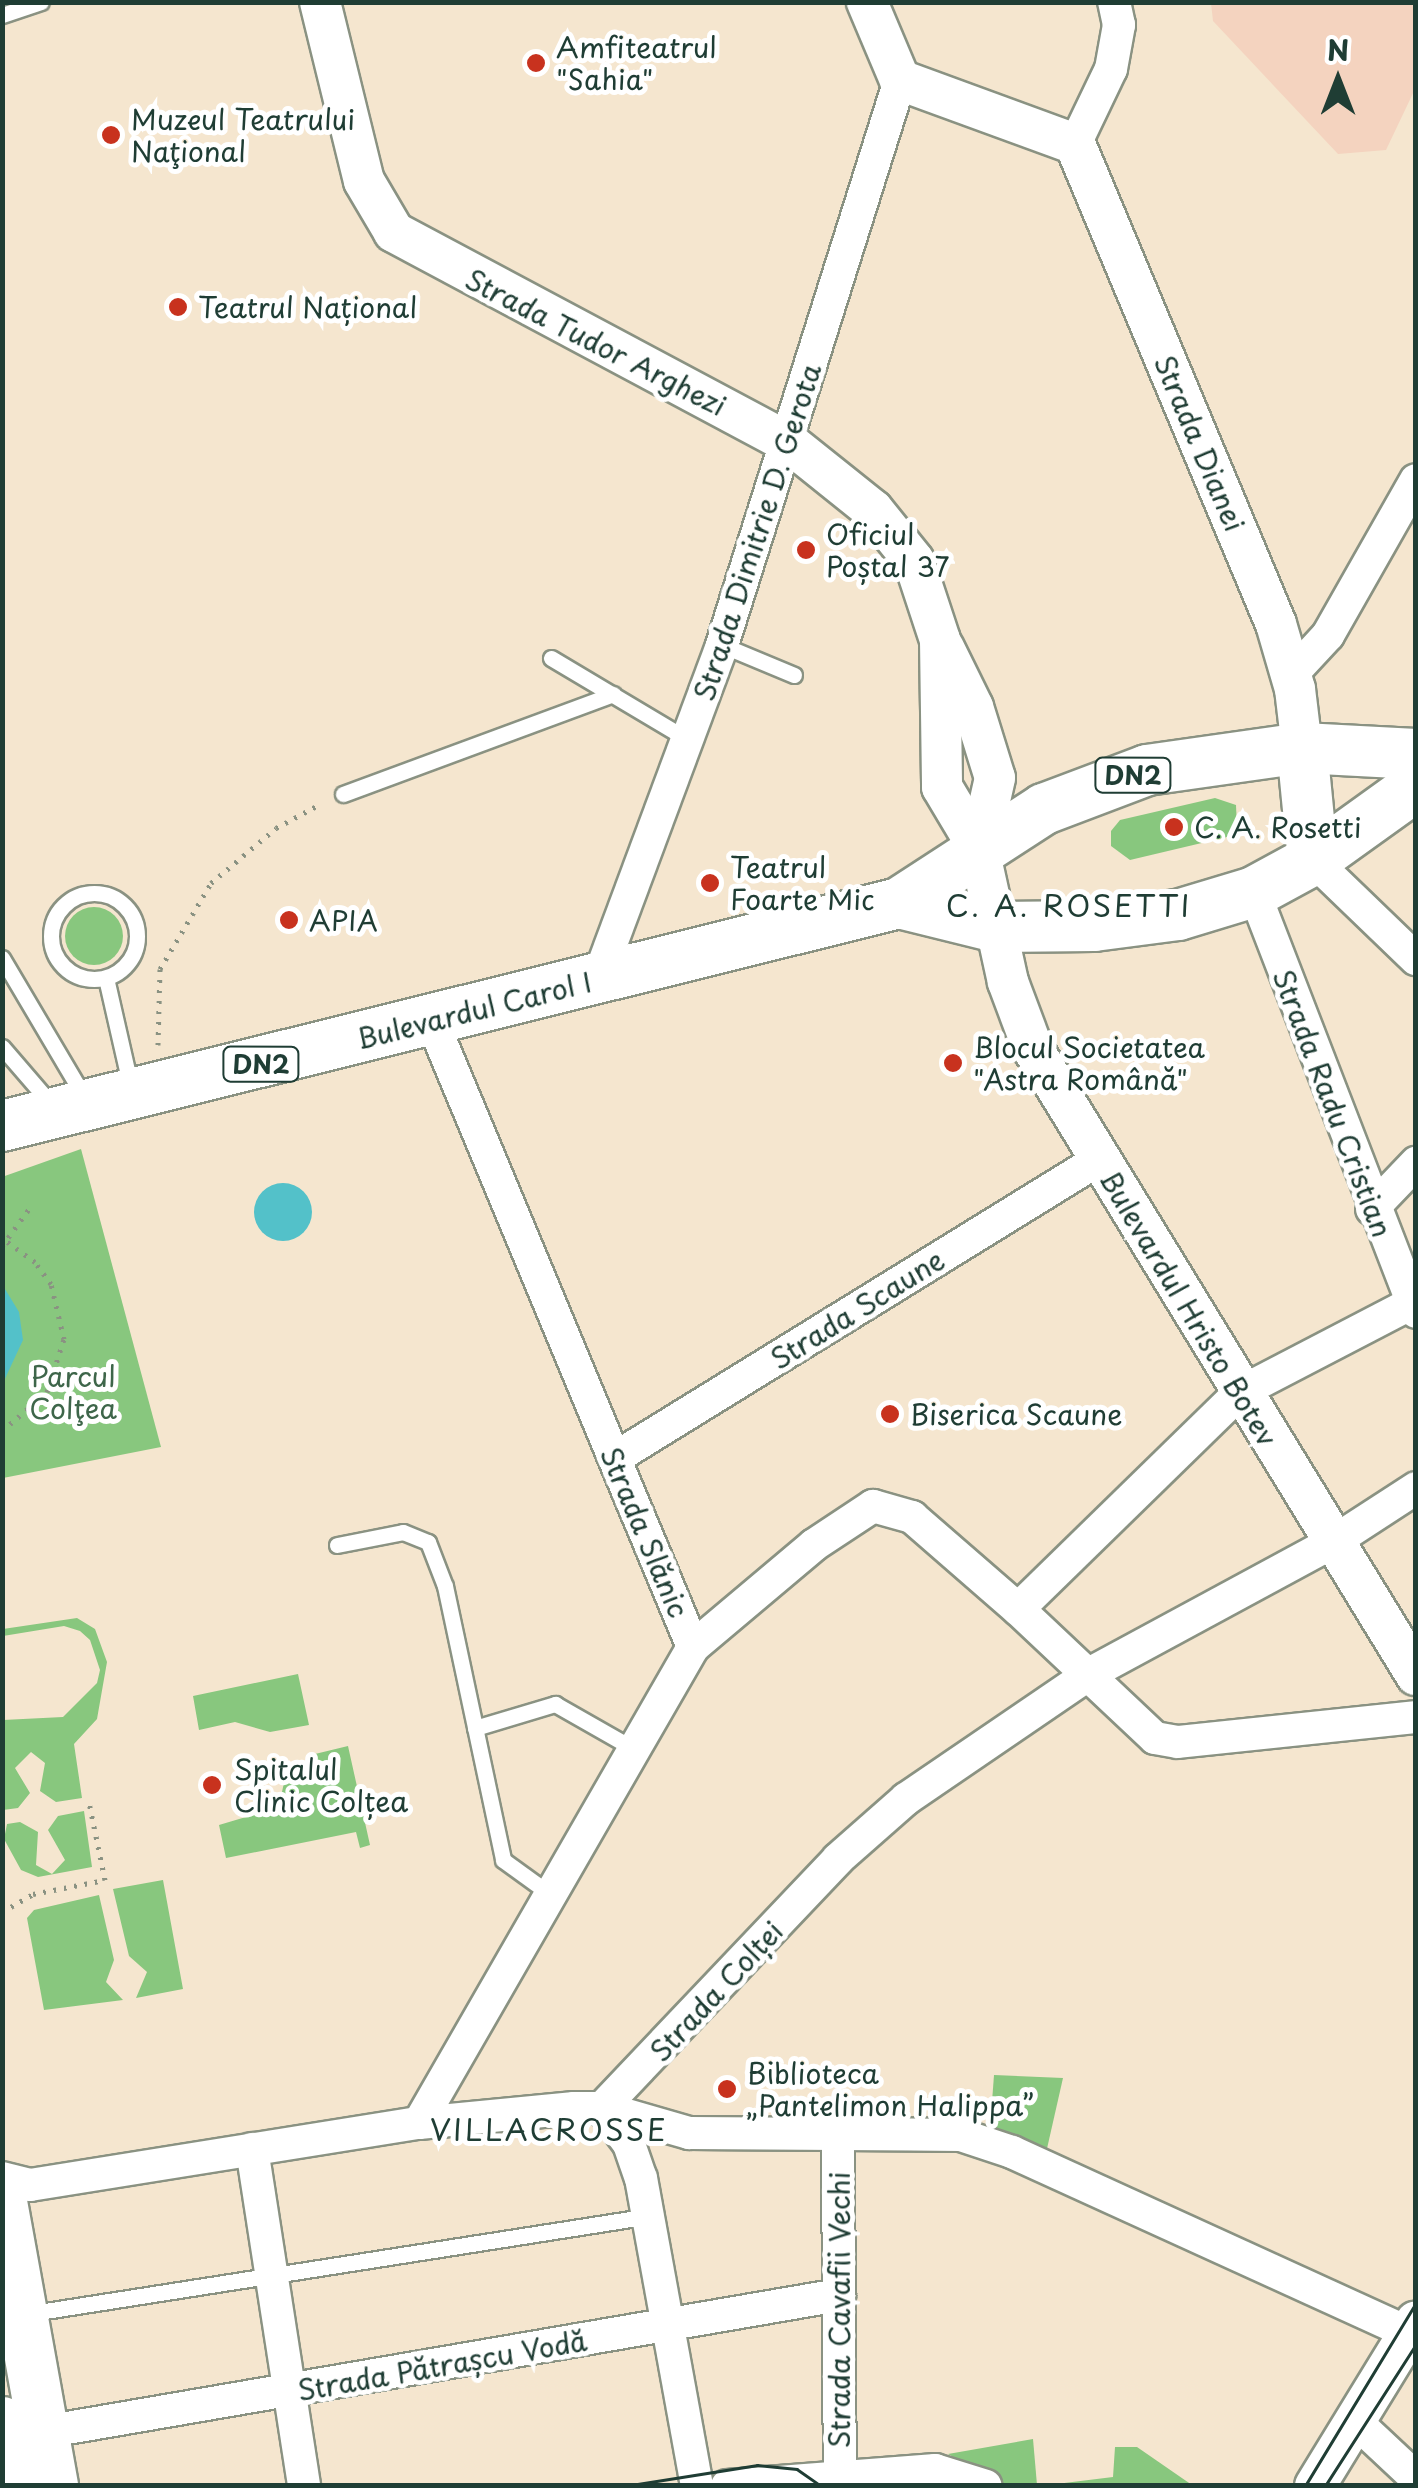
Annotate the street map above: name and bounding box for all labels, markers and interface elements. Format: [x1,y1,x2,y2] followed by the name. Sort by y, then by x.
[1327,28,1349,71] text: N
[556,30,717,96] place label: Amfiteatrul "Sahia"
[1288,30,1388,130] north arrow
[525,52,547,74] marker: Amfiteatrul "Sahia"
[131,102,355,168] place label: Muzeul Teatrului Naţional
[100,124,122,146] marker: Muzeul Teatrului Naţional
[461,262,731,422] street label: Strada Tudor Arghezi
[198,290,418,324] place label: Teatrul Național
[167,296,189,318] marker: Teatrul Național
[1148,350,1252,536] street label: Strada Dianei
[687,359,827,705] street label: Strada Dimitrie D. Gerota
[826,517,949,583] place label: Oficiul Poștal 37
[795,539,817,561] marker: Oficiul Poștal 37
[1093,755,1173,795] road number: DN2
[1194,810,1363,844] place label: C. A. Rosetti
[1163,816,1185,838] marker: C. A. Rosetti
[730,850,874,916] place label: Teatrul Foarte Mic
[699,872,721,894] marker: Teatrul Foarte Mic
[947,887,1191,923] district label: C. A. ROSETTI
[309,903,378,937] place label: APIA
[278,909,300,931] marker: APIA
[352,964,596,1056] street label: Bulevardul Carol I
[1266,964,1400,1242] street label: Strada Radu Cristian
[973,1030,1207,1096] place label: Blocul Societatea "Astra Română"
[221,1044,301,1084] road number: DN2
[942,1052,964,1074] marker: Blocul Societatea "Astra Română"
[1093,1164,1285,1452] street label: Bulevardul Hristo Botev
[764,1242,950,1376] street label: Strada Scaune
[29,1359,117,1425] park label: Parcul Colţea
[910,1397,1125,1431] place label: Biserica Scaune
[879,1403,901,1425] marker: Biserica Scaune
[594,1441,696,1623] street label: Strada Slănic
[234,1752,406,1818] place label: Spitalul Clinic Colțea
[199,1772,225,1798] marker: Spitalul Clinic Colțea
[643,1914,789,2068] street label: Strada Colței
[747,2056,1032,2122] place label: Biblioteca „Pantelimon Halippa”
[716,2078,738,2100] marker: Biblioteca „Pantelimon Halippa”
[432,2111,666,2147] district label: VILLACROSSE
[822,2171,856,2449] street label: Strada Cavafii Vechi
[294,2323,590,2407] street label: Strada Pătrașcu Vodă

